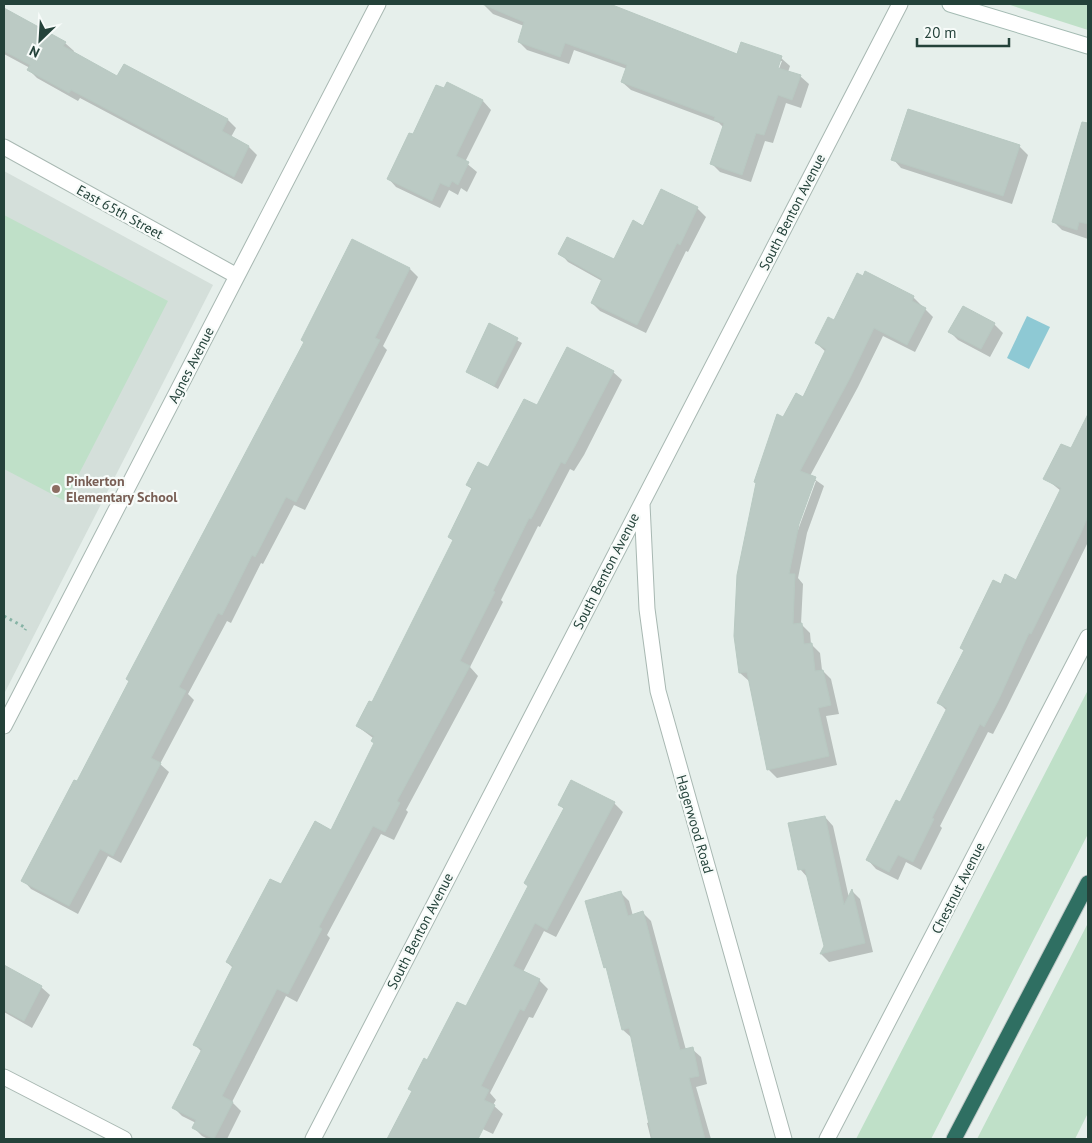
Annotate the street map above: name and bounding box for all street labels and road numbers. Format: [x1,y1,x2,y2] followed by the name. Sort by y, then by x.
[755,151,829,273] street label: South Benton Avenue
[74,181,167,243] street label: East 65th Street
[164,324,218,406] street label: Agnes Avenue
[569,510,643,632] street label: South Benton Avenue
[672,773,718,875] street label: Hagerwood Road
[927,839,989,937] street label: Chestnut Avenue
[383,870,457,992] street label: South Benton Avenue

